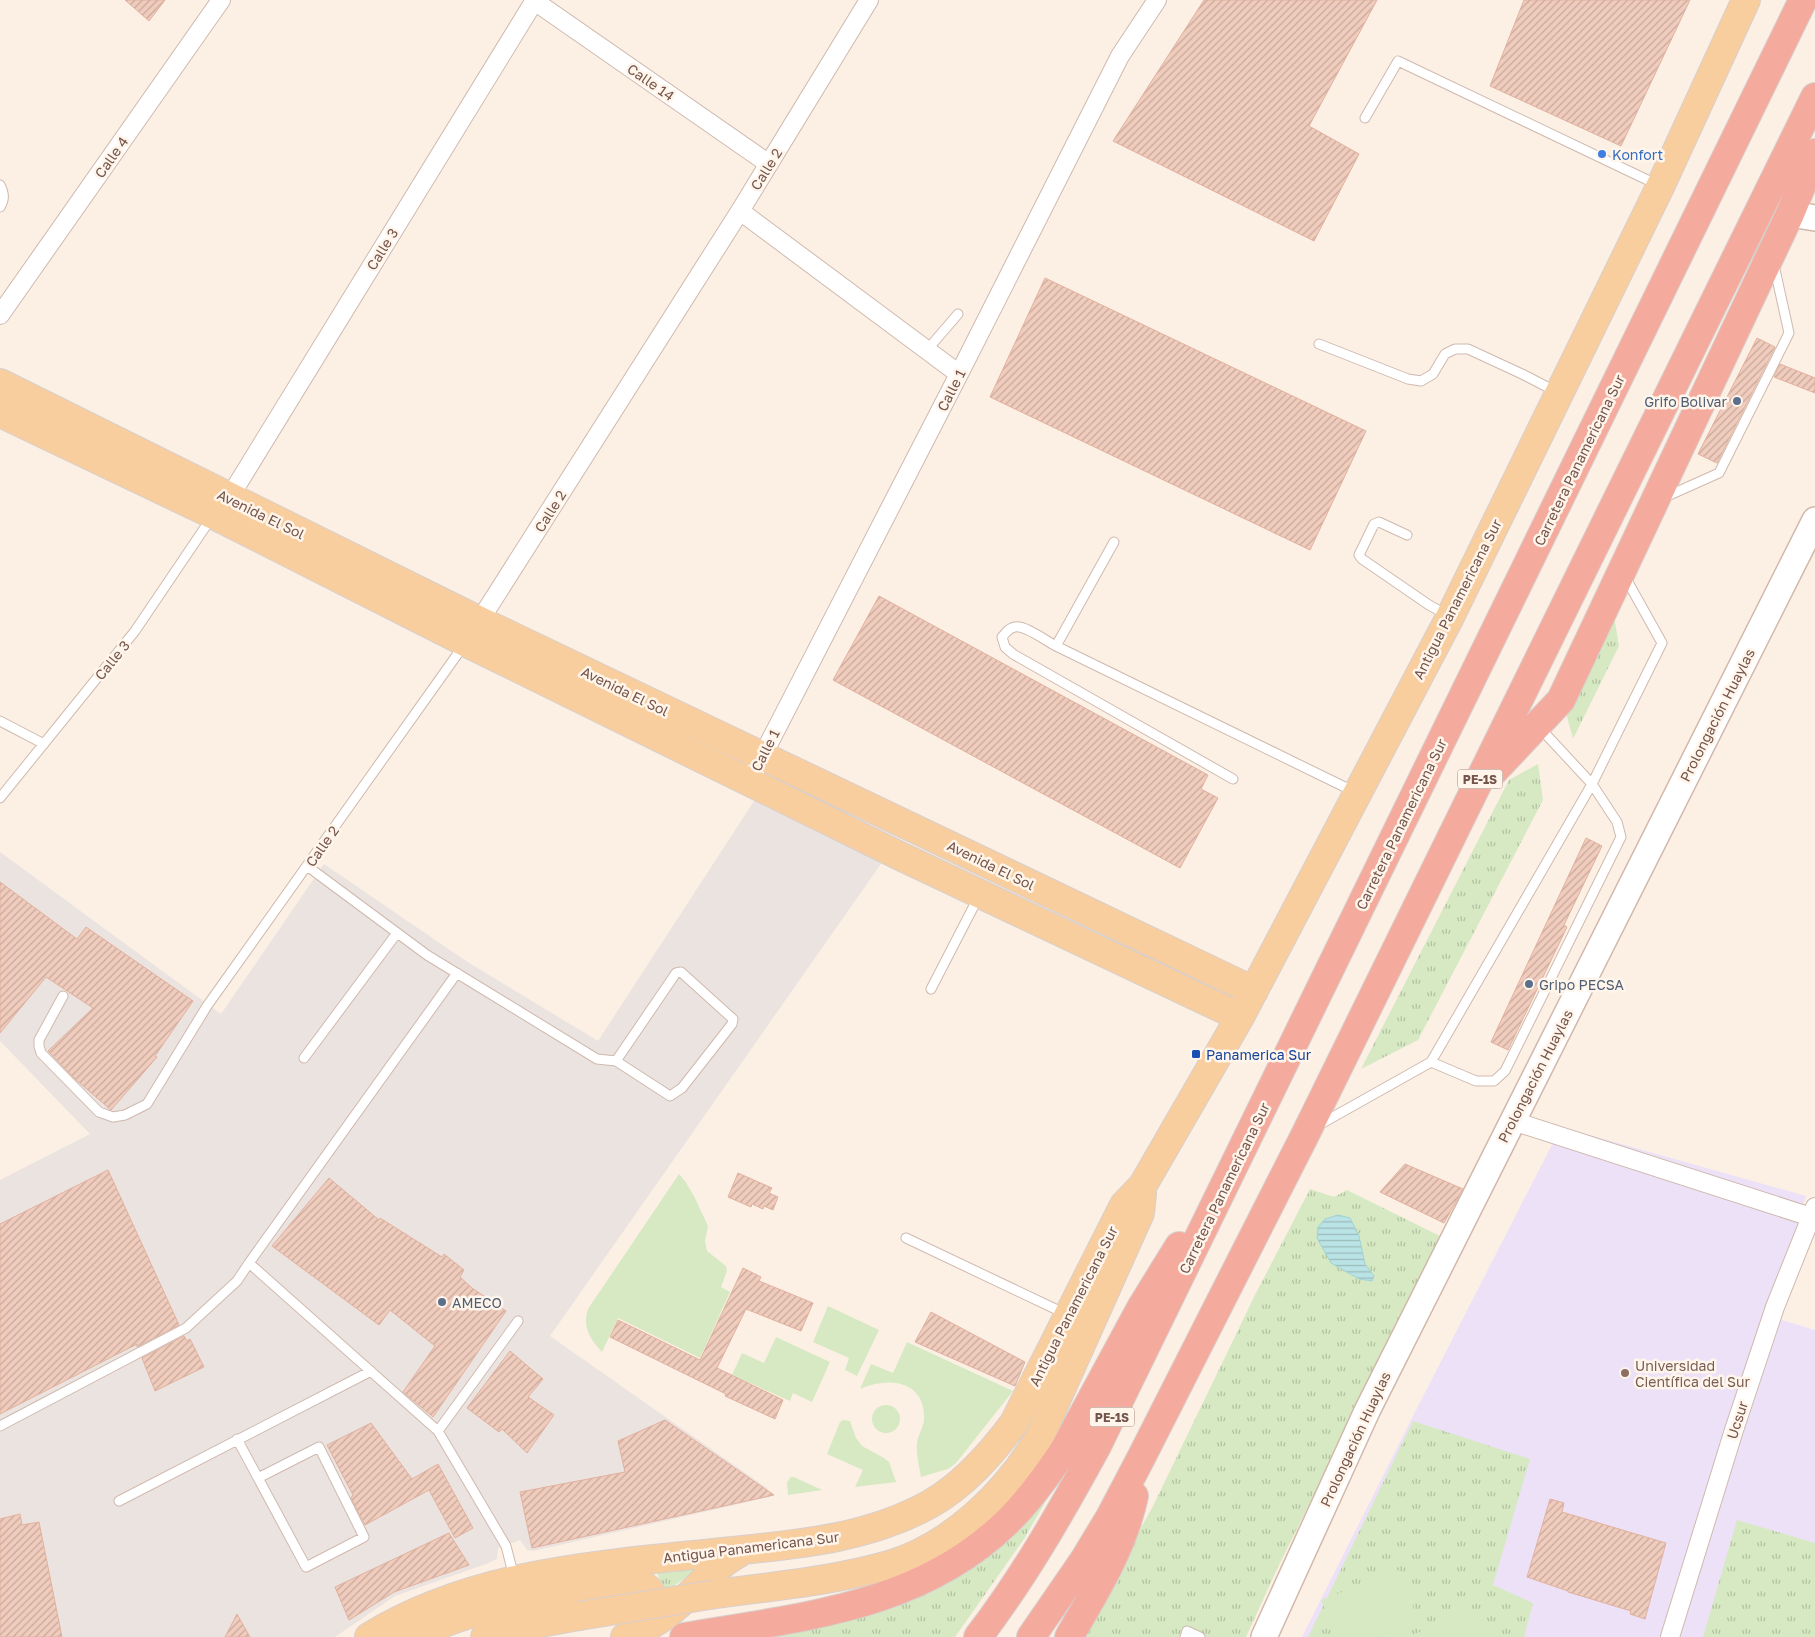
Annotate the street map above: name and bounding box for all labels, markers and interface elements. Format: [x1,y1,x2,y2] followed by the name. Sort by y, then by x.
[624,60,678,104] street label: Calle 14
[91,133,131,181] street label: Calle 4
[747,145,785,193] street label: Calle 2
[1612,146,1663,163] place label: Konfort
[1596,148,1608,160] marker: Konfort
[363,225,401,273] street label: Calle 3
[933,366,969,414] street label: Calle 1
[1530,371,1628,548] street label: Carretera Panamericana Sur
[1644,393,1728,410] place label: Grifo Bolivar
[1731,395,1743,407] marker: Grifo Bolivar
[215,486,307,542] street label: Avenida El Sol
[531,487,569,535] street label: Calle 2
[1409,516,1505,682] street label: Antigua Panamericana Sur
[91,637,133,683] street label: Calle 3
[1676,646,1758,784] street label: Prolongación Huaylas
[579,663,671,719] street label: Avenida El Sol
[747,726,783,774] street label: Calle 1
[1352,735,1450,912] street label: Carretera Panamericana Sur
[1458,770,1502,789] road number: PE-1S
[302,822,342,870] street label: Calle 2
[945,837,1037,893] street label: Avenida El Sol
[1539,976,1625,993] place label: Gripo PECSA
[1523,978,1535,990] marker: Gripo PECSA
[1494,1007,1576,1145] street label: Prolongación Huaylas
[1206,1046,1312,1063] place label: Panamerica Sur
[1190,1048,1202,1060] marker: Panamerica Sur
[1175,1099,1273,1276] street label: Carretera Panamericana Sur
[1025,1223,1121,1389] street label: Antigua Panamericana Sur
[452,1294,502,1311] place label: AMECO
[436,1296,448,1308] marker: AMECO
[1635,1357,1751,1390] place label: Universidad Científica del Sur
[1619,1367,1631,1379] marker: Universidad Científica del Sur
[1316,1369,1394,1509] street label: Prolongación Huaylas
[1723,1398,1751,1441] street label: Ucsur
[1090,1408,1134,1426] road number: PE-1S
[662,1528,841,1566] street label: Antigua Panamericana Sur

